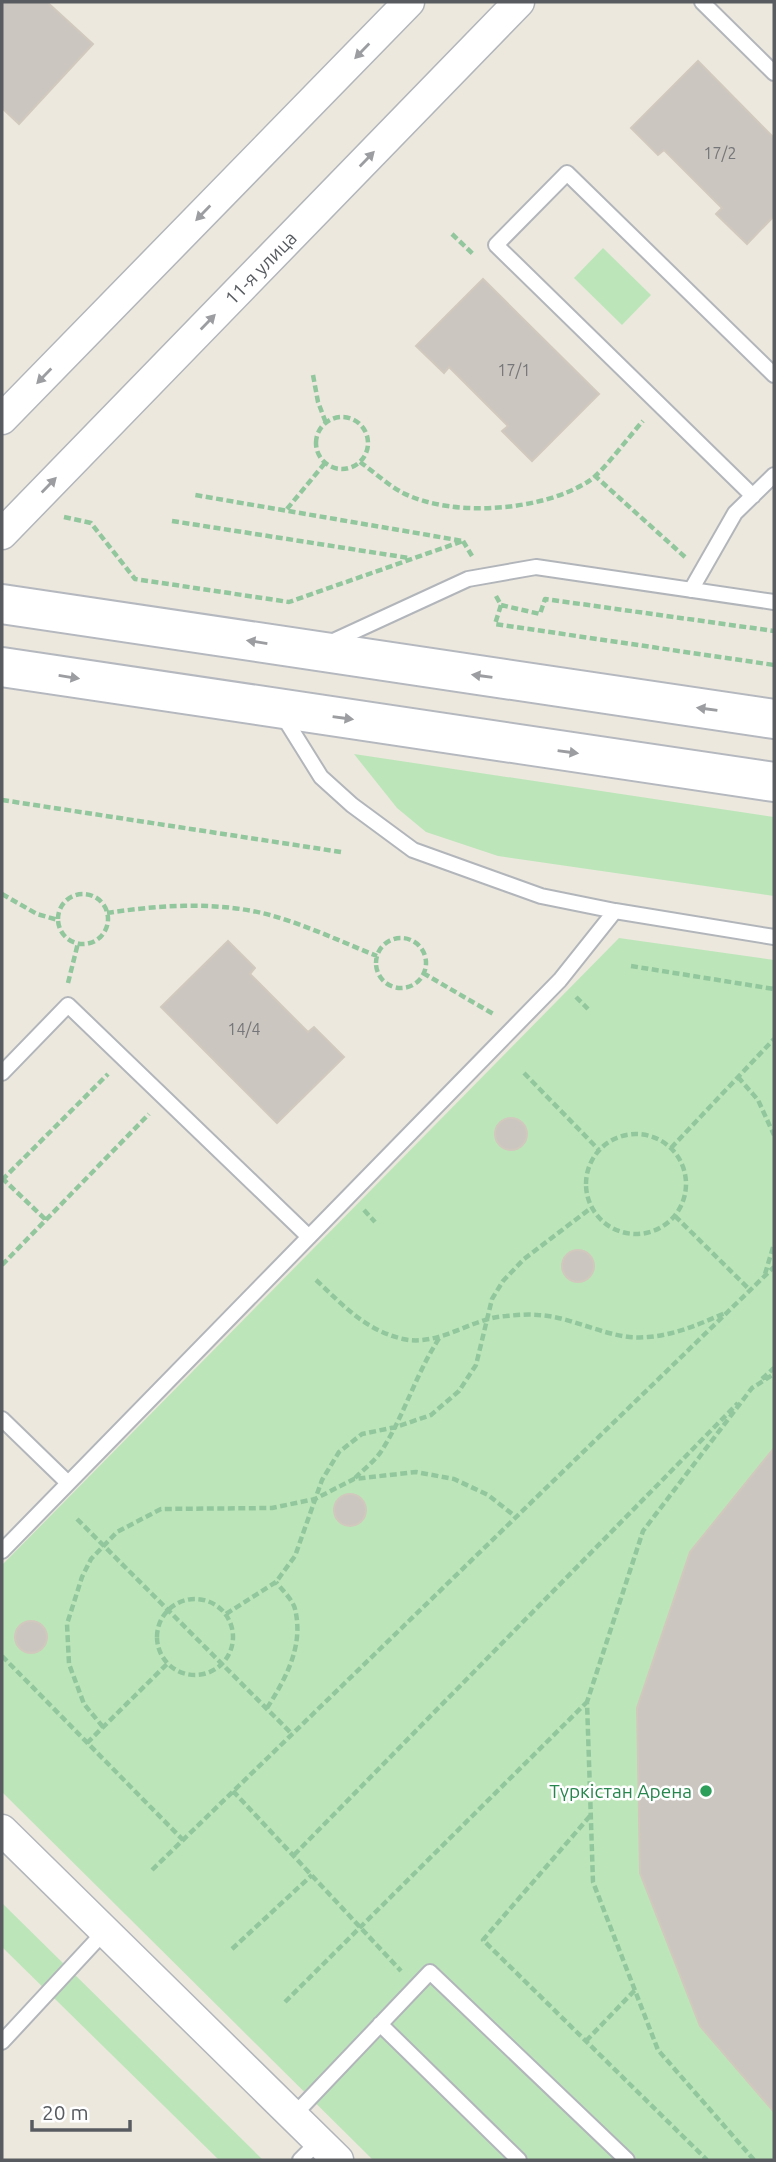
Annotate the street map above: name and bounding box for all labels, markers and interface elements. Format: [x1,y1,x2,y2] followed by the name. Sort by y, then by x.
[353,42,370,59] one-way arrow
[704,144,736,162] house number: 17/2
[358,151,374,168] one-way arrow
[194,205,211,222] one-way arrow
[220,227,301,309] street label: 11-я улица
[199,314,215,331] one-way arrow
[498,361,530,379] house number: 17/1
[36,367,52,384] one-way arrow
[41,477,57,494] one-way arrow
[246,636,268,647] one-way arrow
[471,670,493,681] one-way arrow
[58,672,80,683] one-way arrow
[696,703,718,714] one-way arrow
[332,713,354,724] one-way arrow
[557,746,579,757] one-way arrow
[228,1020,260,1038] house number: 14/4
[549,1780,692,1802] place label: Түркістан Арена
[698,1783,714,1799] marker: Түркістан Арена
[32,2088,130,2132] scale bar
[42,2100,89,2124] text: 20 m

